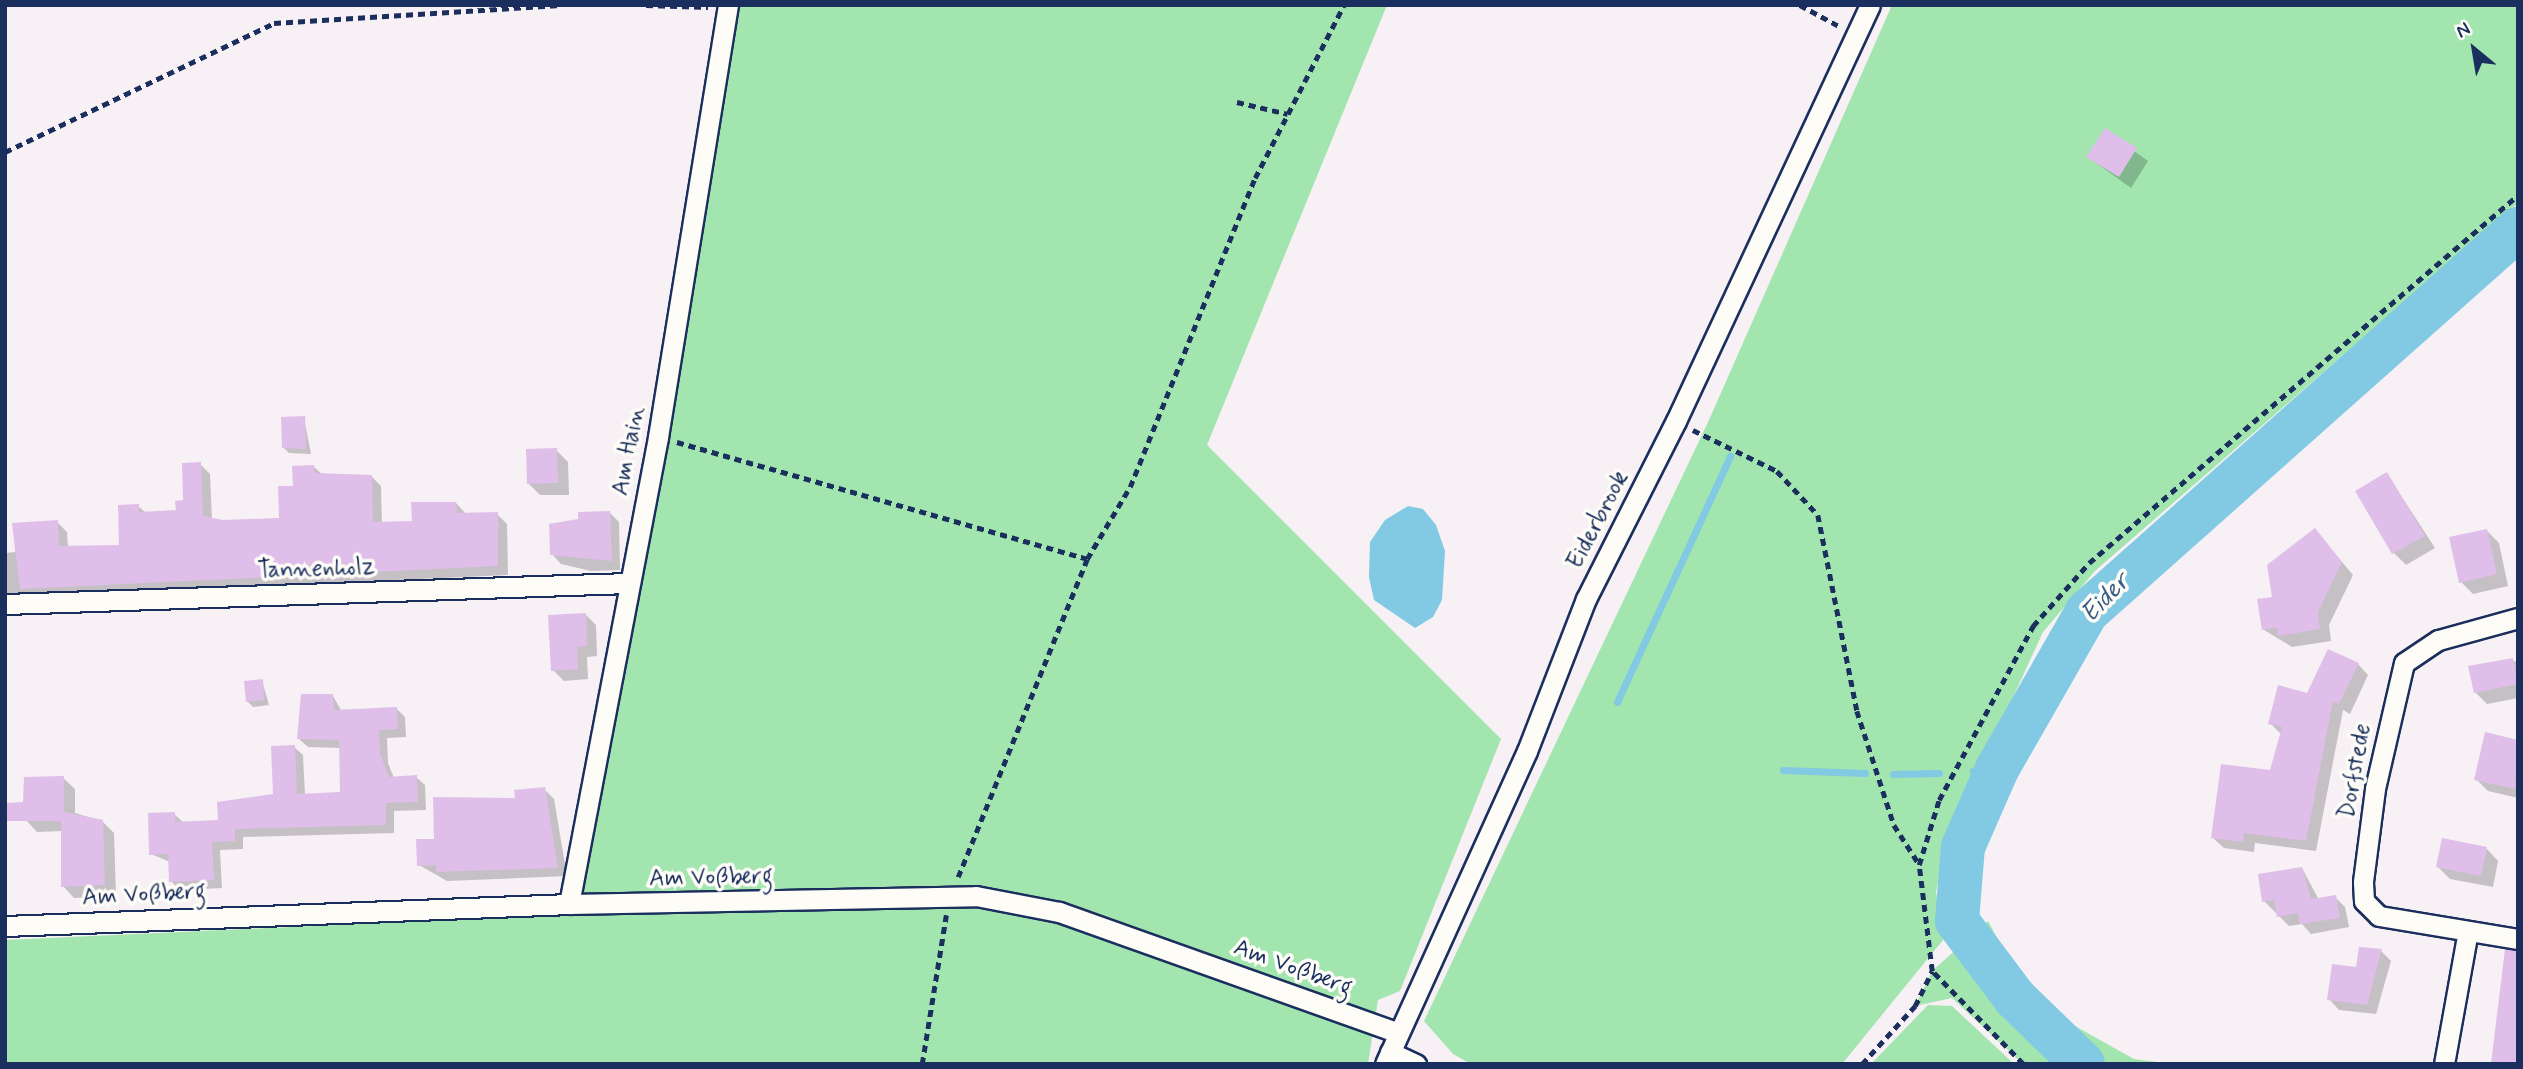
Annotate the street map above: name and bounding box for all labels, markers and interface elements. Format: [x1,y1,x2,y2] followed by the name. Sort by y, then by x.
[2439,14,2509,84] north arrow
[2452,16,2475,44] text: N
[606,405,652,497] street label: Am Hain
[1561,466,1635,574] street label: Eiderbrook
[257,553,375,585] street label: Tannenholz
[2075,568,2137,630] water label: Eider
[2332,721,2378,821] street label: Dorfstede
[649,863,773,893] street label: Am Voßberg
[81,877,207,913] street label: Am Voßberg
[1230,933,1356,1003] street label: Am Voßberg

